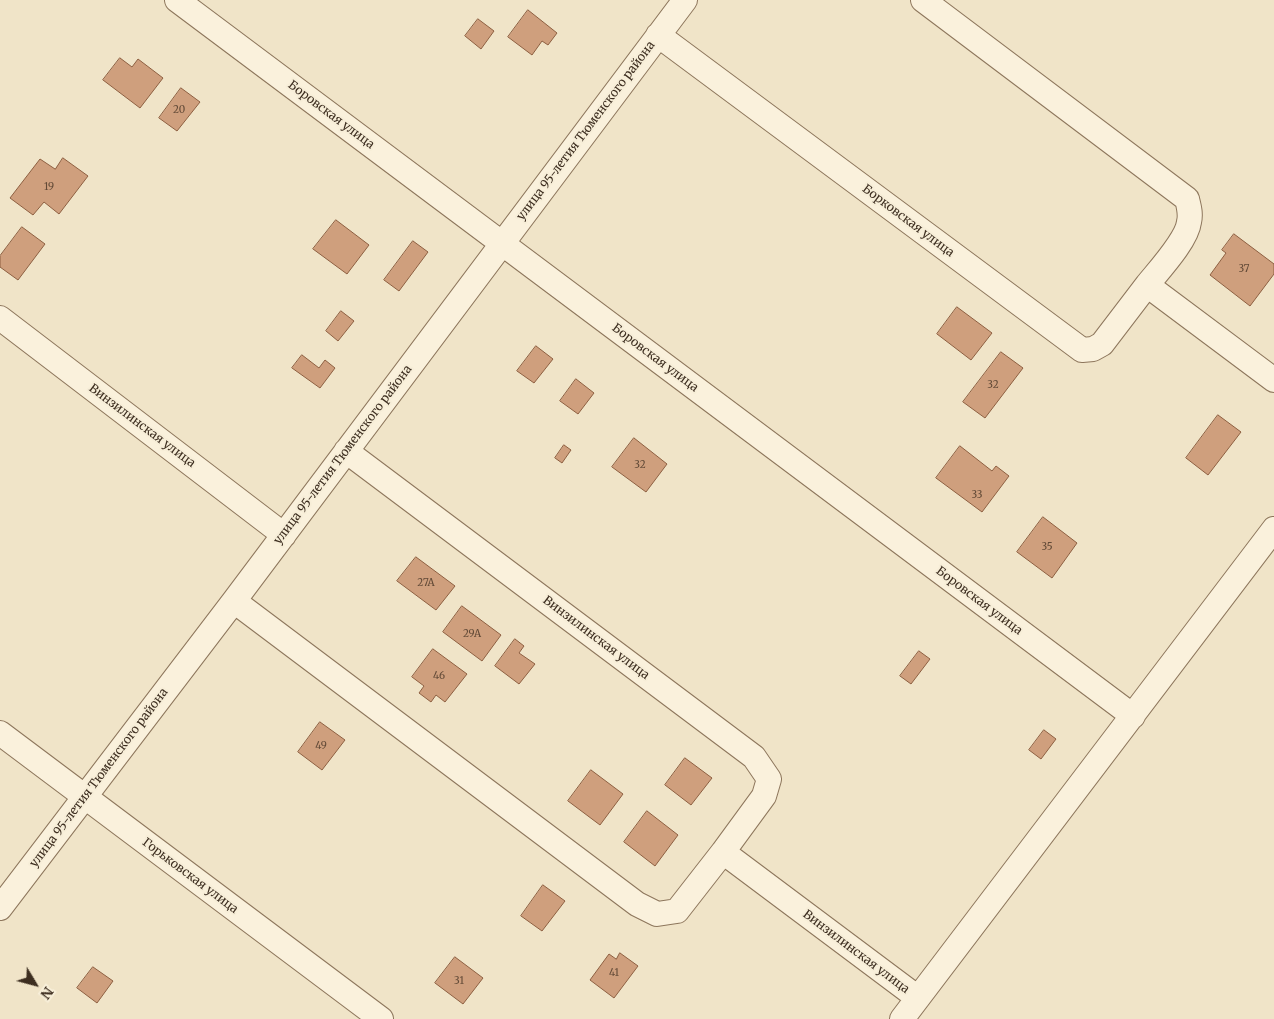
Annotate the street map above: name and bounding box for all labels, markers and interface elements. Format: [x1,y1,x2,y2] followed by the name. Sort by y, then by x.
[514,39,658,223] street label: улица 95-летия Тюменского района
[285,78,377,152] street label: Боровская улица
[173,104,185,116] house number: 20
[44,181,54,193] house number: 19
[859,182,957,260] street label: Борковская улица
[1238,263,1250,275] house number: 37
[609,321,701,395] street label: Боровская улица
[271,363,415,547] street label: улица 95-летия Тюменского района
[987,379,999,391] house number: 32
[86,381,198,471] street label: Винзилинская улица
[634,459,646,471] house number: 32
[972,489,982,501] house number: 33
[1041,541,1053,553] house number: 35
[933,564,1025,638] street label: Боровская улица
[417,577,435,589] house number: 27А
[540,593,652,683] street label: Винзилинская улица
[463,628,481,640] house number: 29А
[433,670,445,682] house number: 46
[27,686,171,870] street label: улица 95-летия Тюменского района
[315,740,327,752] house number: 49
[139,835,241,917] street label: Горьковская улица
[800,907,912,997] street label: Винзилинская улица
[10,959,60,1009] north arrow
[609,967,619,979] house number: 41
[454,975,464,987] house number: 31
[36,983,57,1003] text: N

